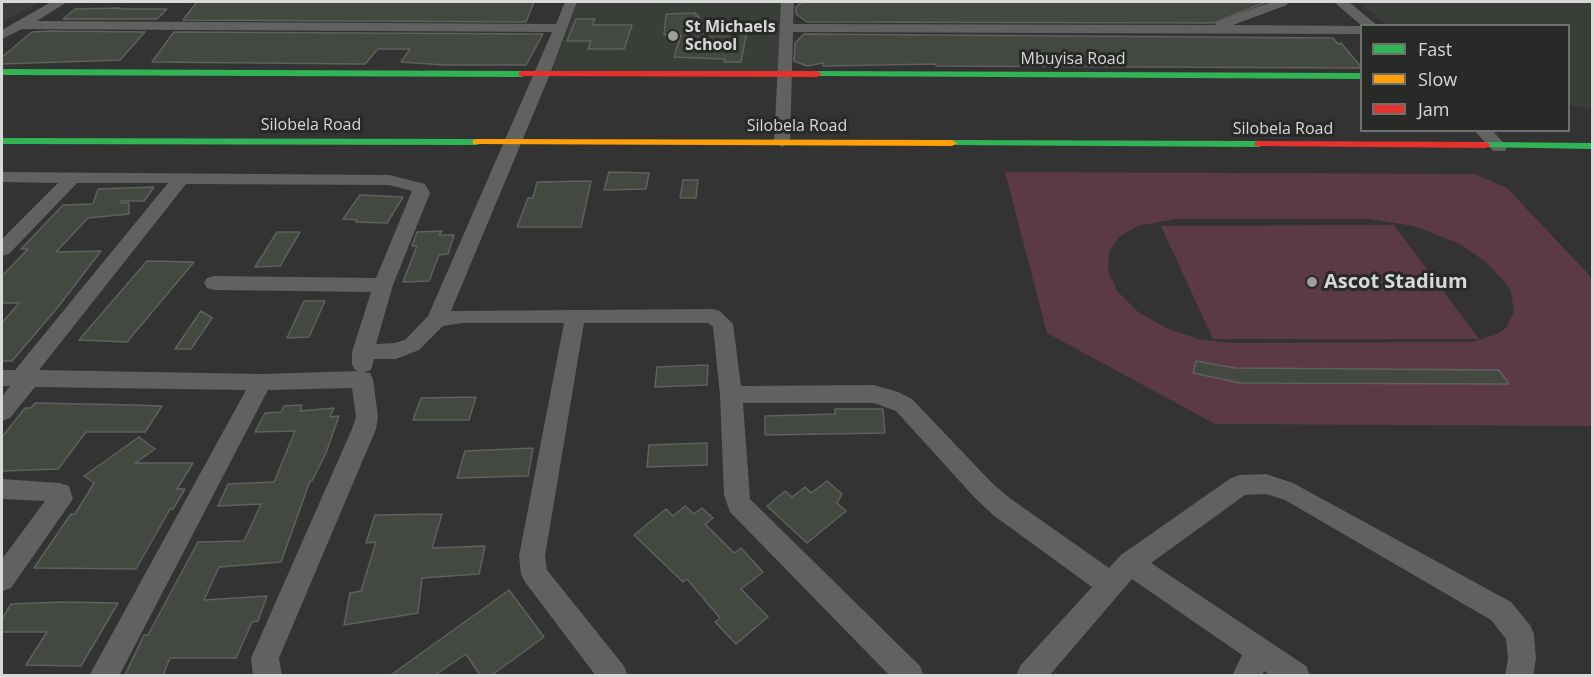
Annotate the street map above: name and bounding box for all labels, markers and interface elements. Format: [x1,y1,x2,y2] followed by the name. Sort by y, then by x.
[685,17,776,55] place label: St Michaels School
[1360,24,1570,132] legend
[666,29,680,43] marker: St Michaels School
[1418,37,1452,61] text: Fast
[1021,49,1125,69] street label: Mbuyisa Road
[1418,67,1457,91] text: Slow
[1418,97,1450,121] text: Jam
[261,115,361,135] street label: Silobela Road
[747,116,847,136] street label: Silobela Road
[1233,119,1333,139] street label: Silobela Road
[1324,270,1468,294] place label: Ascot Stadium
[1305,275,1319,289] marker: Ascot Stadium

